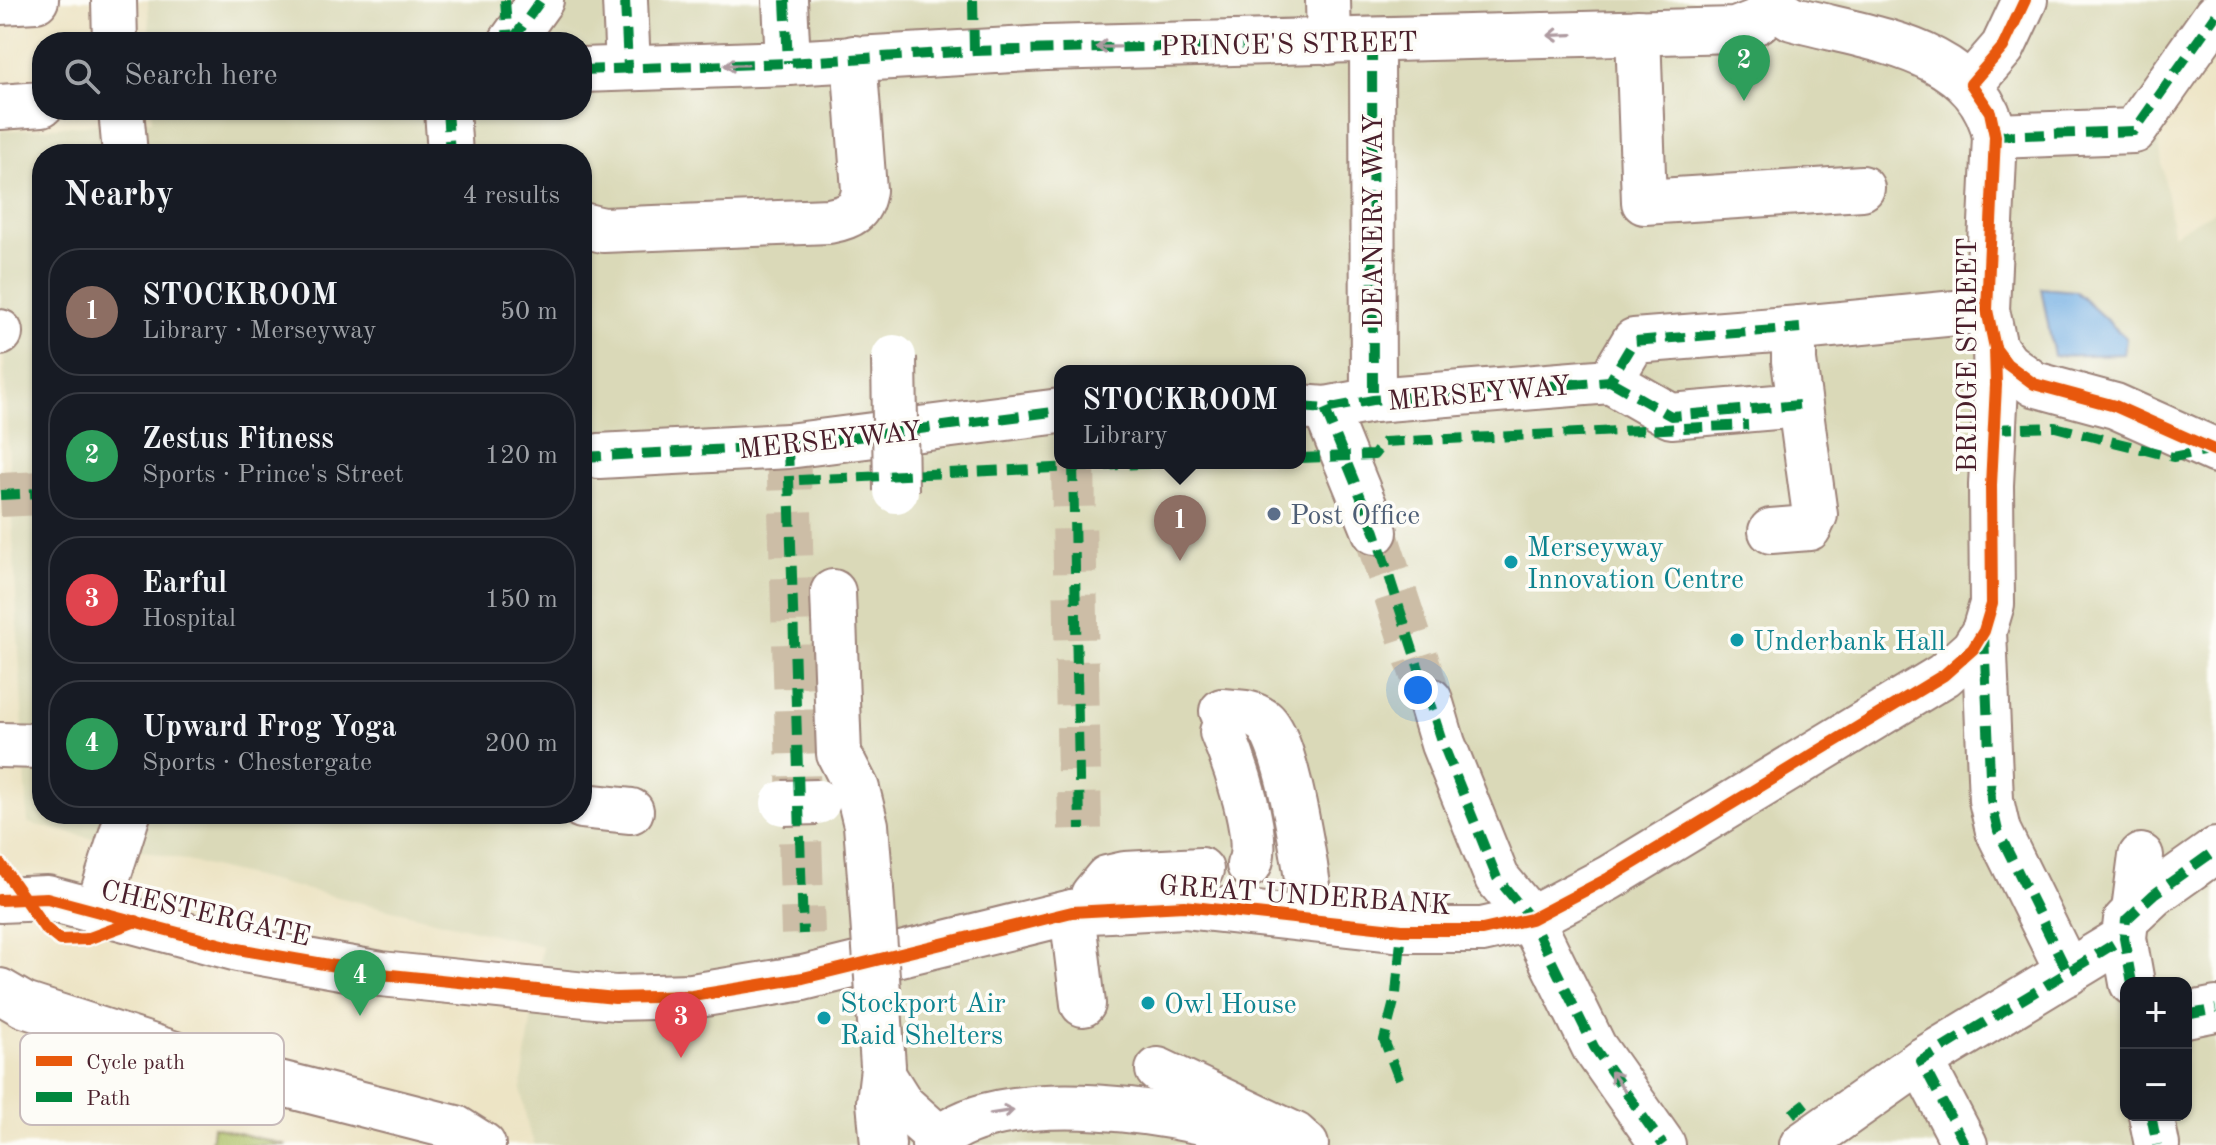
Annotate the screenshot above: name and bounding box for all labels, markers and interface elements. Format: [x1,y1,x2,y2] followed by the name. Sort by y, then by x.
[1547,28,1574,43] one-way arrow
[1160,30,1418,62] street label: PRINCE'S STREET
[32,32,592,120] search box
[1718,35,1770,101] pin: 2
[1095,40,1122,55] one-way arrow
[60,54,104,98] icon: search
[723,57,750,72] one-way arrow
[124,61,278,91] text: Search here
[1361,114,1389,328] street label: DEANERY WAY
[64,179,174,213] text: Nearby
[462,183,560,209] text: 4 results
[1955,237,1983,473] street label: BRIDGE STREET
[142,281,338,311] text: STOCKROOM
[84,299,100,325] text: 1
[500,299,558,325] text: 50 m
[142,318,377,344] text: Library · Merseyway
[1054,365,1306,469] popup
[1386,373,1572,417] street label: MERSEYWAY
[1082,386,1278,416] text: STOCKROOM
[737,418,923,466] street label: MERSEYWAY
[1082,423,1168,449] text: Library
[142,425,334,455] text: Zestus Fitness
[84,443,100,469] text: 2
[485,443,558,469] text: 120 m
[142,462,404,488] text: Sports · Prince's Street
[1154,495,1206,561] pin: 1
[1290,503,1420,531] place label: Post Office
[1265,505,1283,523] marker: Post Office
[1527,535,1744,595] place label: Merseyway Innovation Centre
[1502,553,1520,571] marker: Merseyway Innovation Centre
[142,569,227,599] text: Earful
[84,587,100,613] text: 3
[485,587,558,613] text: 150 m
[142,606,236,632] text: Hospital
[1753,629,1946,657] place label: Underbank Hall
[1728,631,1746,649] marker: Underbank Hall
[1398,670,1438,710] your location
[142,713,397,743] text: Upward Frog Yoga
[84,731,100,757] text: 4
[485,731,558,757] text: 200 m
[142,750,372,776] text: Sports · Chestergate
[1158,873,1452,921] street label: GREAT UNDERBANK
[98,877,313,953] street label: CHESTERGATE
[334,950,386,1016] pin: 4
[2120,977,2192,1121] map controls
[2120,977,2192,1049] button: +
[840,991,1006,1051] place label: Stockport Air Raid Shelters
[655,992,707,1058] pin: 3
[1164,992,1297,1020] place label: Owl House
[1139,994,1157,1012] marker: Owl House
[815,1009,833,1027] marker: Stockport Air Raid Shelters
[20,1033,284,1125] legend
[2120,1049,2192,1121] button: −
[86,1052,185,1074] text: Cycle path
[1610,1071,1627,1092] one-way arrow
[86,1088,131,1110] text: Path
[989,1103,1014,1118] one-way arrow

